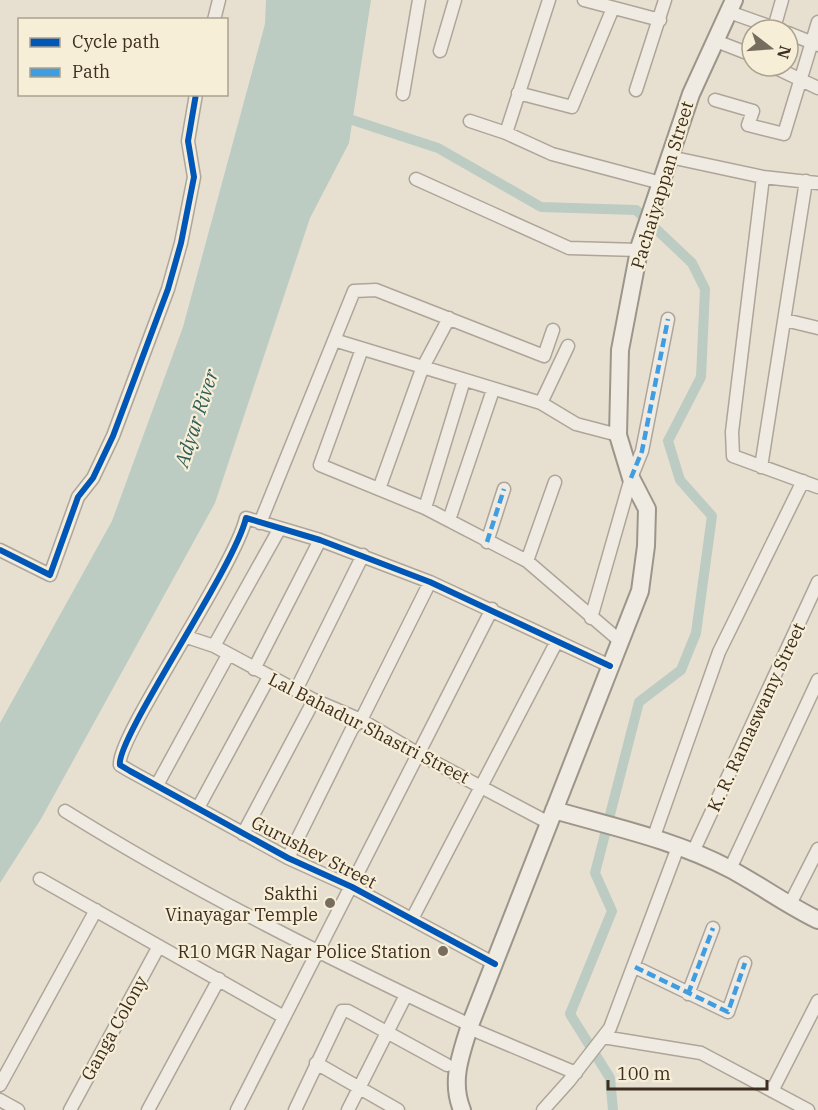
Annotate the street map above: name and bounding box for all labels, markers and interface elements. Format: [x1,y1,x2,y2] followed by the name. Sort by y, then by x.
[18,18,228,96] legend
[740,18,800,78] north arrow
[72,30,160,53] text: Cycle path
[773,43,796,61] text: N
[72,60,110,83] text: Path
[626,98,698,272] street label: Pachaiyappan Street
[167,364,225,472] water label: Adyar River
[702,619,810,815] street label: K. R. Ramaswamy Street
[265,667,473,789] street label: Lal Bahadur Shastri Street
[247,811,381,893] street label: Gurushev Street
[165,882,318,926] place label: Sakthi Vinayagar Temple
[323,896,337,910] marker: Sakthi Vinayagar Temple
[178,940,431,963] place label: R10 MGR Nagar Police Station
[436,944,450,958] marker: R10 MGR Nagar Police Station
[76,971,152,1084] street label: Ganga Colony
[608,1053,767,1091] scale bar
[617,1062,671,1085] text: 100 m

